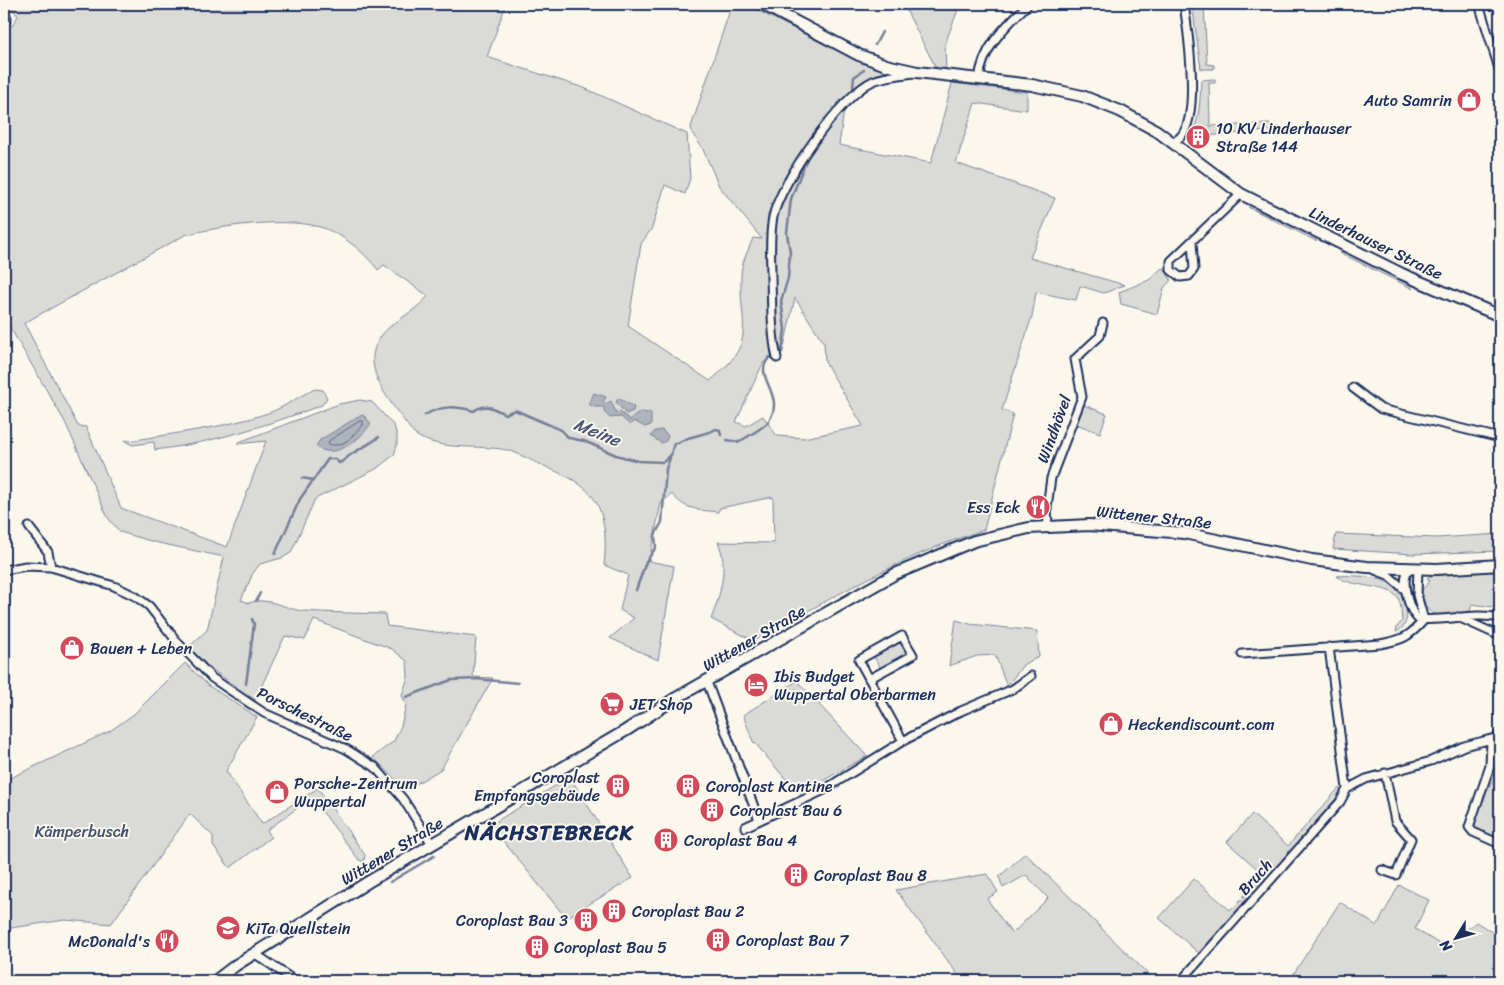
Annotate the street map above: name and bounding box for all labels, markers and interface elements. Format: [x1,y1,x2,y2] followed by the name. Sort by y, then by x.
[1363,86,1452,115] place label: Auto Samrin
[1456,87,1482,113] shop icon: Auto Samrin
[1216,114,1353,161] place label: 10 KV Linderhauser Straße 144
[1185,124,1211,150] building icon: 10 KV Linderhauser Straße 144
[1304,198,1448,288] street label: Linderhauser Straße
[1028,390,1080,467] street label: Windhövel
[569,408,627,457] water label: Meine
[967,493,1020,522] place label: Ess Eck
[1025,494,1051,520] restaurant icon: Ess Eck
[1095,497,1213,537] street label: Wittener Straße
[697,597,811,679] street label: Wittener Straße
[90,634,193,663] place label: Bauen + Leben
[59,635,85,661] shop icon: Bauen + Leben
[773,662,936,709] place label: Ibis Budget Wuppertal Oberbarmen
[743,672,769,698] hotel icon: Ibis Budget Wuppertal Oberbarmen
[252,678,358,750] street label: Porschestraße
[629,690,693,719] place label: JET Shop
[599,691,625,717] supermarket icon: JET Shop
[1128,710,1274,739] place label: Heckendiscount.com
[1098,711,1124,737] shop icon: Heckendiscount.com
[474,763,600,810] place label: Coroplast Empfangsgebäude
[294,769,418,816] place label: Porsche-Zentrum Wuppertal
[706,772,833,801] place label: Coroplast Kantine
[605,773,631,799] building icon: Coroplast Empfangsgebäude
[675,773,701,799] building icon: Coroplast Kantine
[264,779,290,805] shop icon: Porsche-Zentrum Wuppertal
[730,796,842,825] place label: Coroplast Bau 6
[699,797,725,823] building icon: Coroplast Bau 6
[335,809,449,893] street label: Wittener Straße
[464,814,634,852] district label: NÄCHSTEBRECK
[35,817,129,846] park label: Kämperbusch
[684,826,797,855] place label: Coroplast Bau 4
[653,827,679,853] building icon: Coroplast Bau 4
[1230,852,1280,902] street label: Bruch
[814,861,927,890] place label: Coroplast Bau 8
[783,862,809,888] building icon: Coroplast Bau 8
[632,897,744,926] place label: Coroplast Bau 2
[601,898,627,924] building icon: Coroplast Bau 2
[456,906,568,935] place label: Coroplast Bau 3
[573,907,599,933] building icon: Coroplast Bau 3
[1432,912,1482,962] north arrow
[246,914,351,943] place label: KiTa Quellstein
[215,915,241,941] school or university icon: KiTa Quellstein
[736,926,849,955] place label: Coroplast Bau 7
[68,927,151,956] place label: McDonald's
[705,927,731,953] building icon: Coroplast Bau 7
[154,928,180,954] restaurant icon: McDonald's
[554,933,667,962] place label: Coroplast Bau 5
[524,934,550,960] building icon: Coroplast Bau 5
[1433,934,1460,958] text: N

